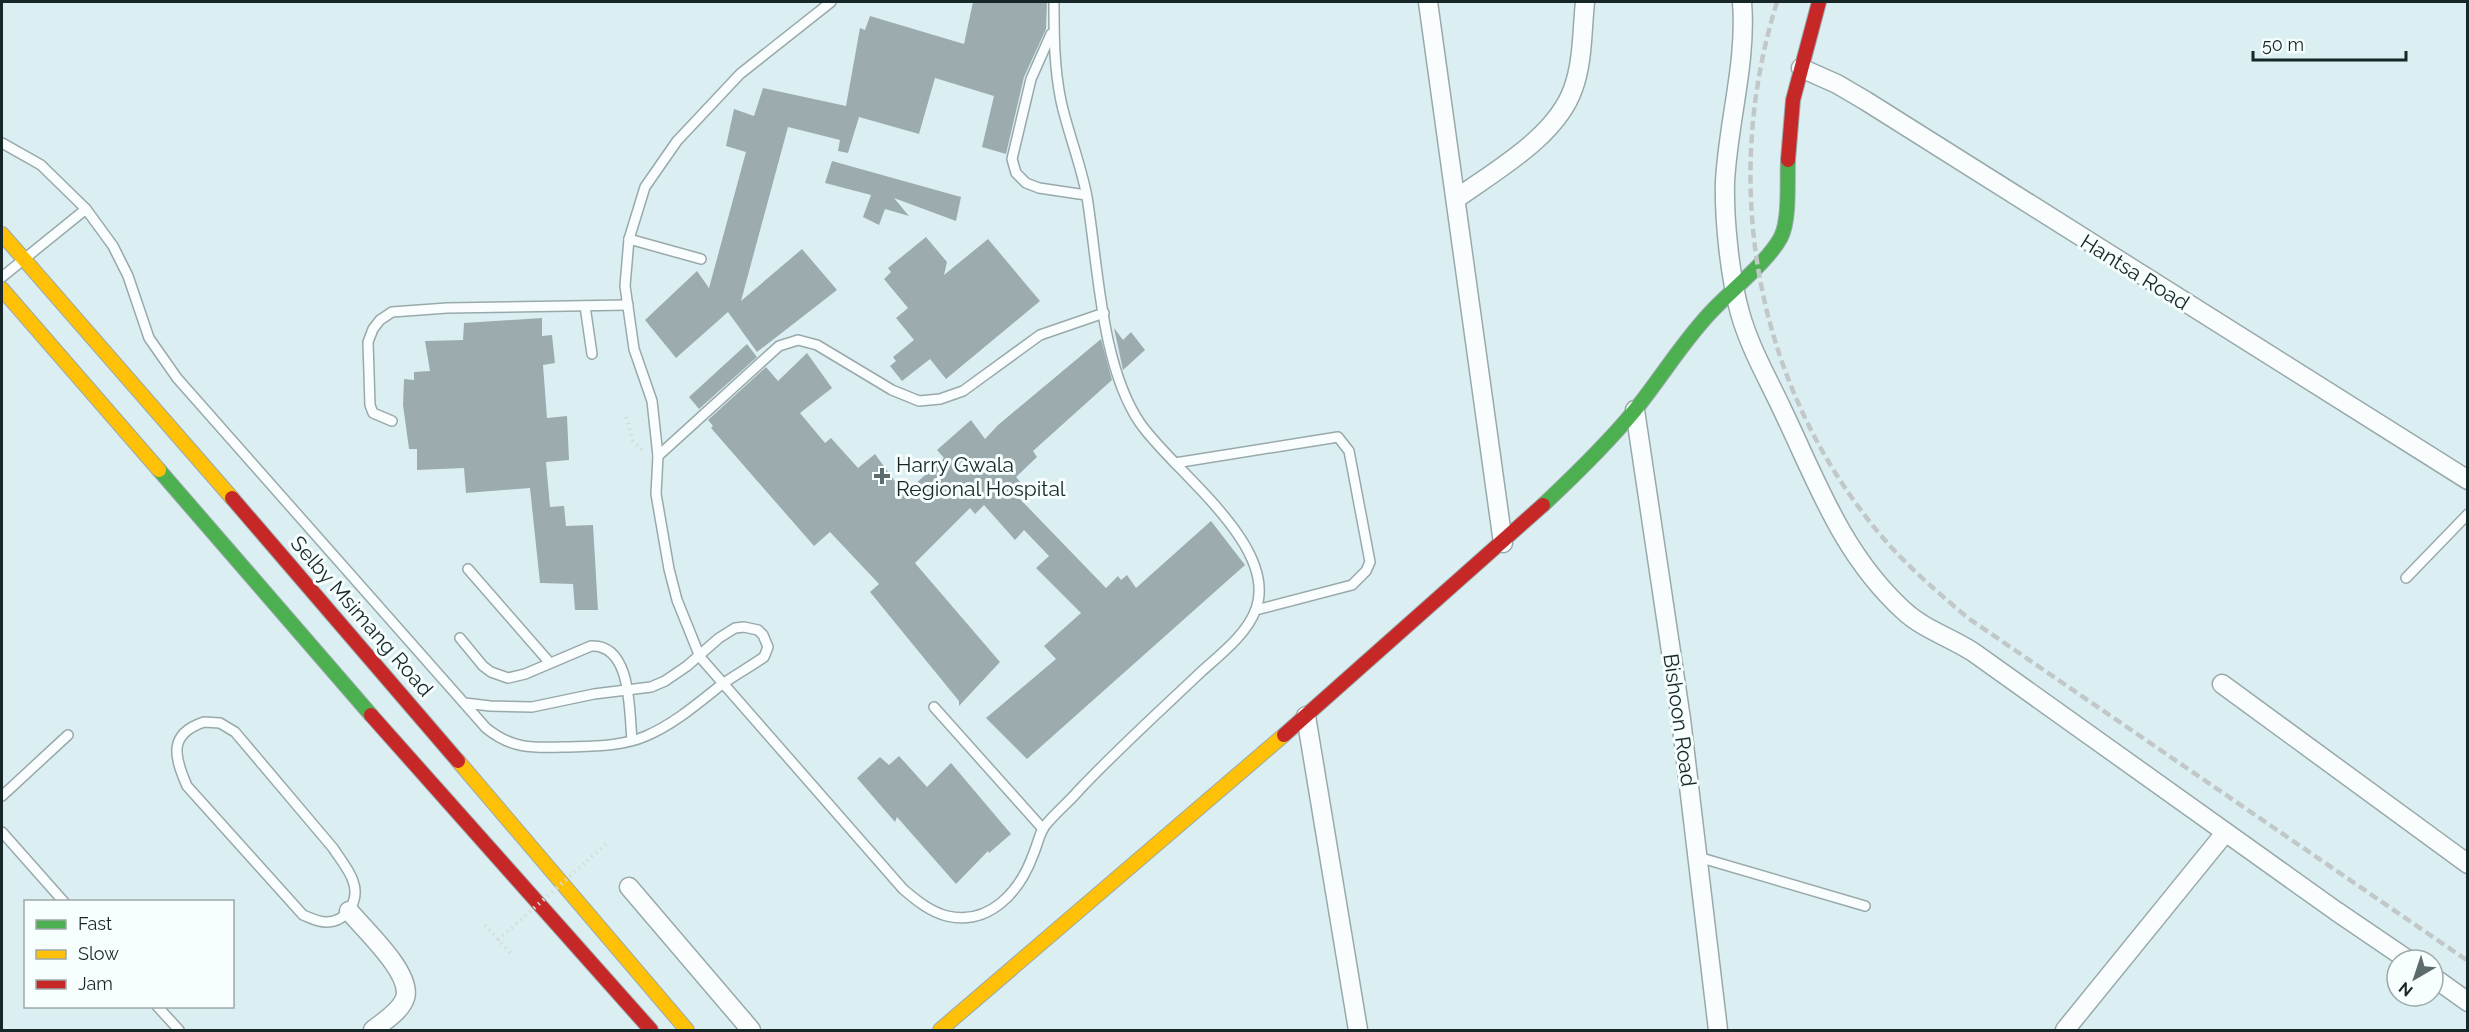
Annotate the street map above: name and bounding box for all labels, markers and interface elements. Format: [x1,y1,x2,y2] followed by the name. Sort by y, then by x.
[2253,24,2406,62] scale bar
[2262,34,2304,55] text: 50 m
[2076,229,2194,315] street label: Hantsa Road
[896,452,1066,501] place label: Harry Gwala Regional Hospital
[873,467,891,485] marker: Harry Gwala Regional Hospital
[286,531,438,701] street label: Selby Msimang Road
[1658,652,1702,788] street label: Bishoon Road
[24,900,234,1008] legend
[78,913,112,934] text: Fast
[78,943,119,964] text: Slow
[2385,948,2445,1008] north arrow
[78,973,113,994] text: Jam
[2395,978,2417,1000] text: N

